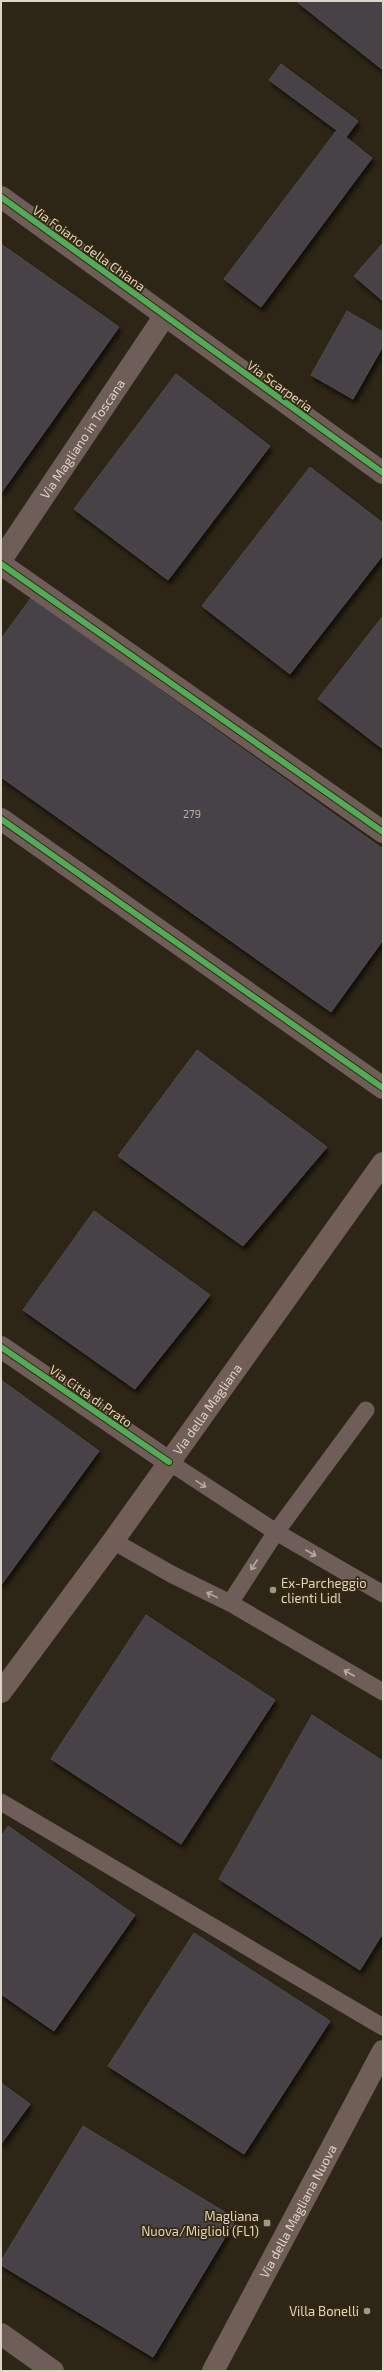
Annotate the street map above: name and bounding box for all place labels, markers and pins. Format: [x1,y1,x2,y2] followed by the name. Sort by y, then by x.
[281,1575,367,1606] place label: Ex-Parcheggio clienti Lidl
[268,1585,278,1595] marker: Ex-Parcheggio clienti Lidl
[141,2208,259,2239] place label: Magliana Nuova/Miglioli (FL1)
[262,2218,272,2228] marker: Magliana Nuova/Miglioli (FL1)
[289,2303,359,2319] place label: Villa Bonelli
[362,2306,372,2316] marker: Villa Bonelli

